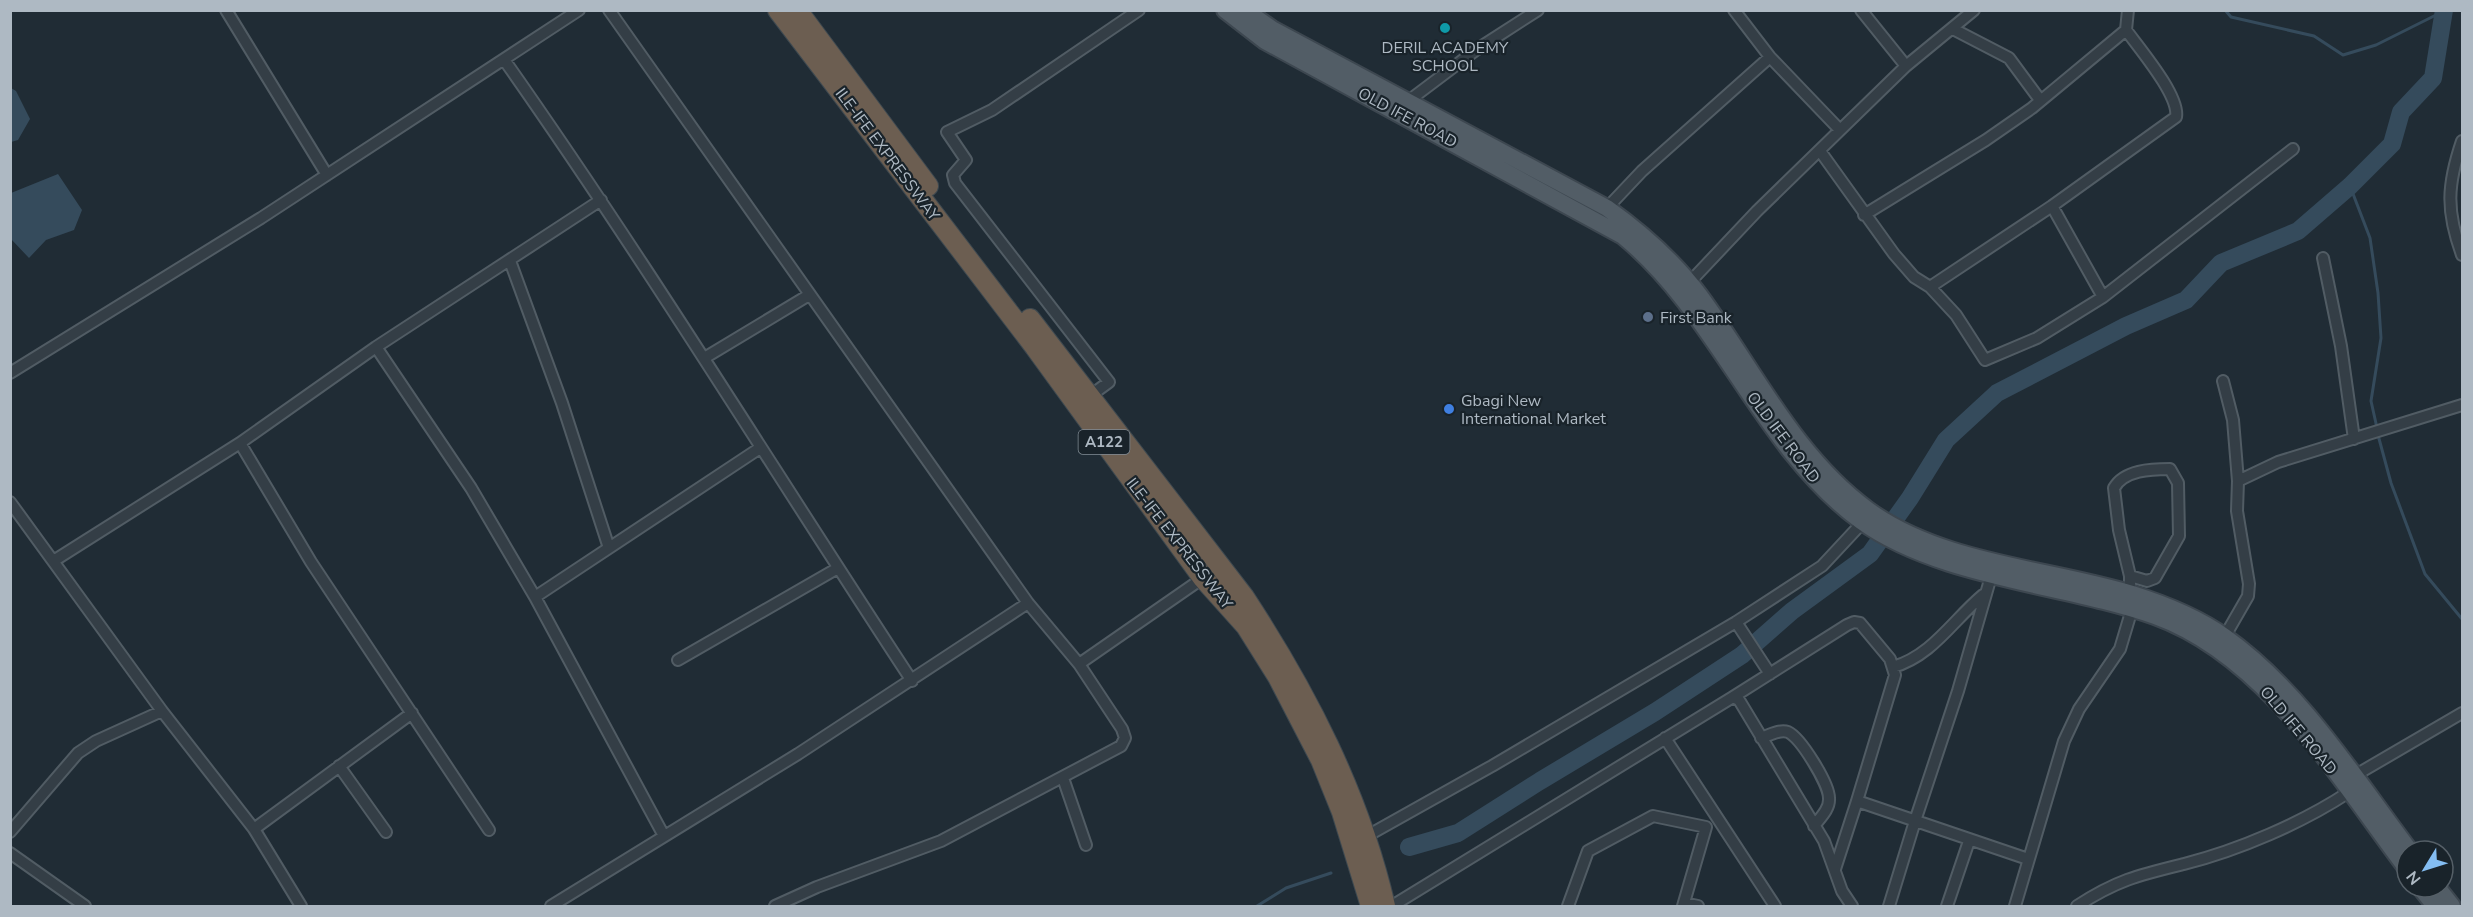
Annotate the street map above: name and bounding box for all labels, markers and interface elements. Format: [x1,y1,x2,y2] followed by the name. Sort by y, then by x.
[1438,21,1452,35] marker: DERIL ACADEMY SCHOOL
[1382,37,1509,77] place label: DERIL ACADEMY SCHOOL
[1354,82,1461,153] street label: OLD IFE ROAD
[830,84,945,226] street label: ILE-IFE EXPRESSWAY
[1660,307,1733,329] place label: First Bank
[1641,310,1655,324] marker: First Bank
[1741,387,1825,488] street label: OLD IFE ROAD
[1461,390,1606,430] place label: Gbagi New International Market
[1442,402,1456,416] marker: Gbagi New International Market
[1078,430,1130,454] road number: A122
[1121,473,1238,614] street label: ILE-IFE EXPRESSWAY
[2255,682,2342,780] street label: OLD IFE ROAD
[2395,839,2455,899] north arrow
[2402,866,2426,889] text: N

